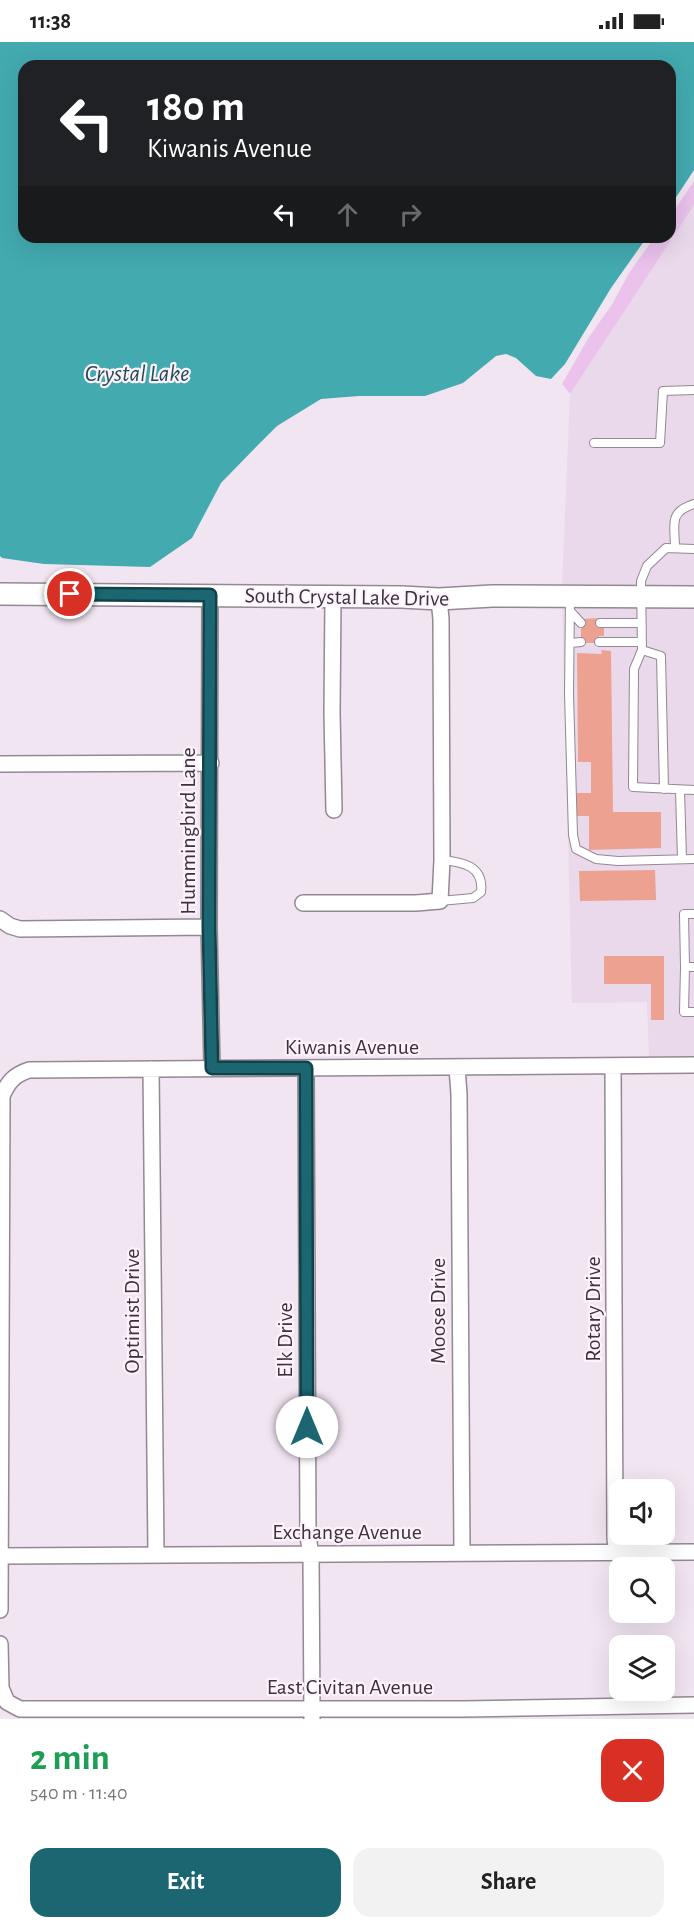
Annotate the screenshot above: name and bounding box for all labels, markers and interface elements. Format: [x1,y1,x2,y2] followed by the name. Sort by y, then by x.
[30,10,71,32] text: 11:38
[48,84,126,162] icon: left
[147,86,245,128] text: 180 m
[147,135,312,162] text: Kiwanis Avenue
[268,198,301,231] icon: left
[331,198,364,231] icon: ahead
[394,198,427,231] icon: right
[85,362,189,386] water label: Crystal Lake
[44,568,95,619] pin
[53,577,86,610] icon: arrive
[244,584,450,610] street label: South Crystal Lake Drive
[177,747,199,915] street label: Hummingbird Lane
[285,1036,419,1058] street label: Kiwanis Avenue
[121,1249,143,1373] street label: Optimist Drive
[582,1256,604,1362] street label: Rotary Drive
[427,1258,449,1364] street label: Moose Drive
[274,1302,296,1378] street label: Elk Drive
[275,1395,339,1459] position arrow
[609,1479,675,1701] map controls
[609,1479,675,1545] button: sound
[272,1521,422,1543] street label: Exchange Avenue
[609,1557,675,1623] button: search
[609,1635,675,1701] button: layers
[267,1676,433,1698] street label: East Civitan Avenue
[601,1739,664,1802] button: close
[30,1740,110,1776] text: 2 min
[30,1783,128,1803] text: 540 m · 11:40
[30,1848,341,1917] button: Exit
[353,1848,664,1917] button: Share

